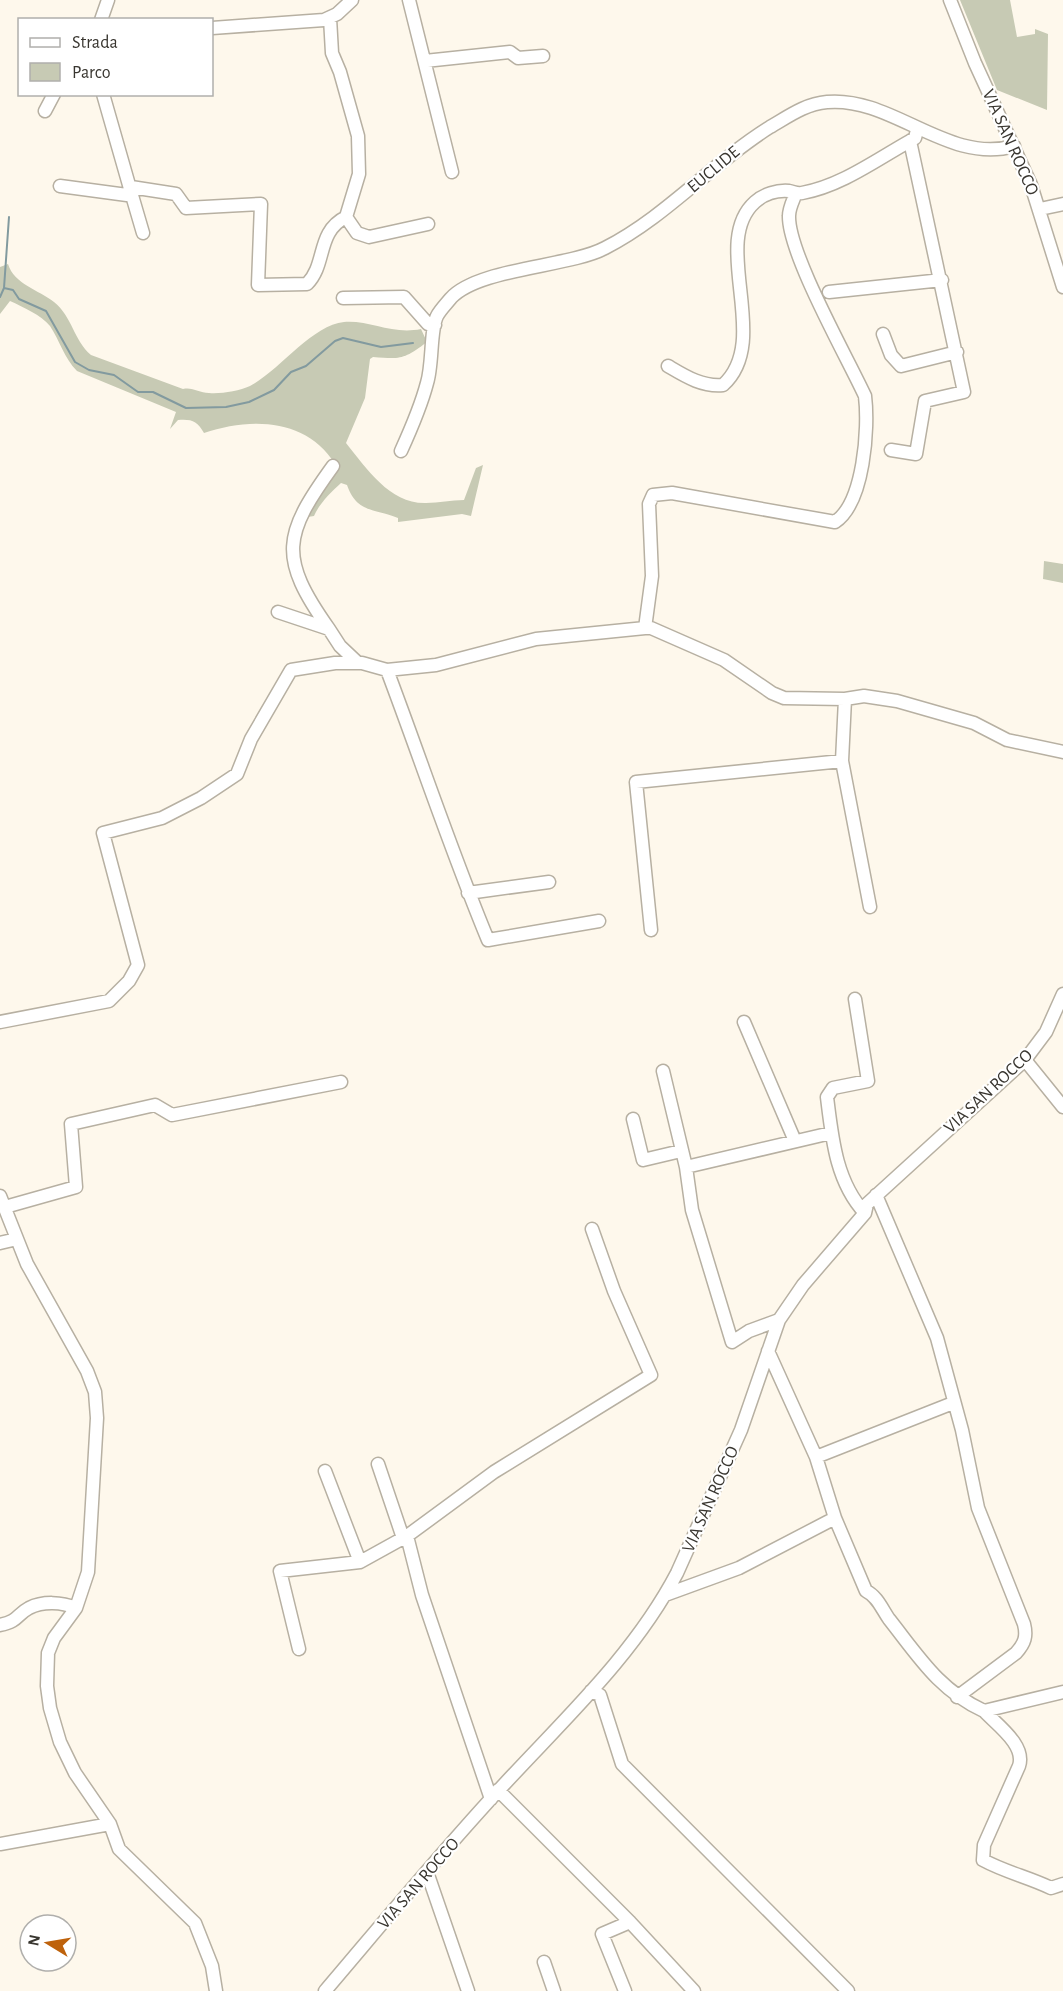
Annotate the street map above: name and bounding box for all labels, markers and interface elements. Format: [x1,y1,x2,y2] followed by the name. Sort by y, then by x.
[18,18,213,96] legend
[72,34,118,52] text: Strada
[72,64,111,82] text: Parco
[979,87,1041,198] street label: VIA SAN ROCCO
[684,143,743,197] street label: EUCLIDE
[941,1046,1036,1137] street label: VIA SAN ROCCO
[680,1444,742,1555] street label: VIA SAN ROCCO
[375,1835,463,1933] street label: VIA SAN ROCCO
[18,1913,78,1973] north arrow
[25,1933,43,1947] text: N

